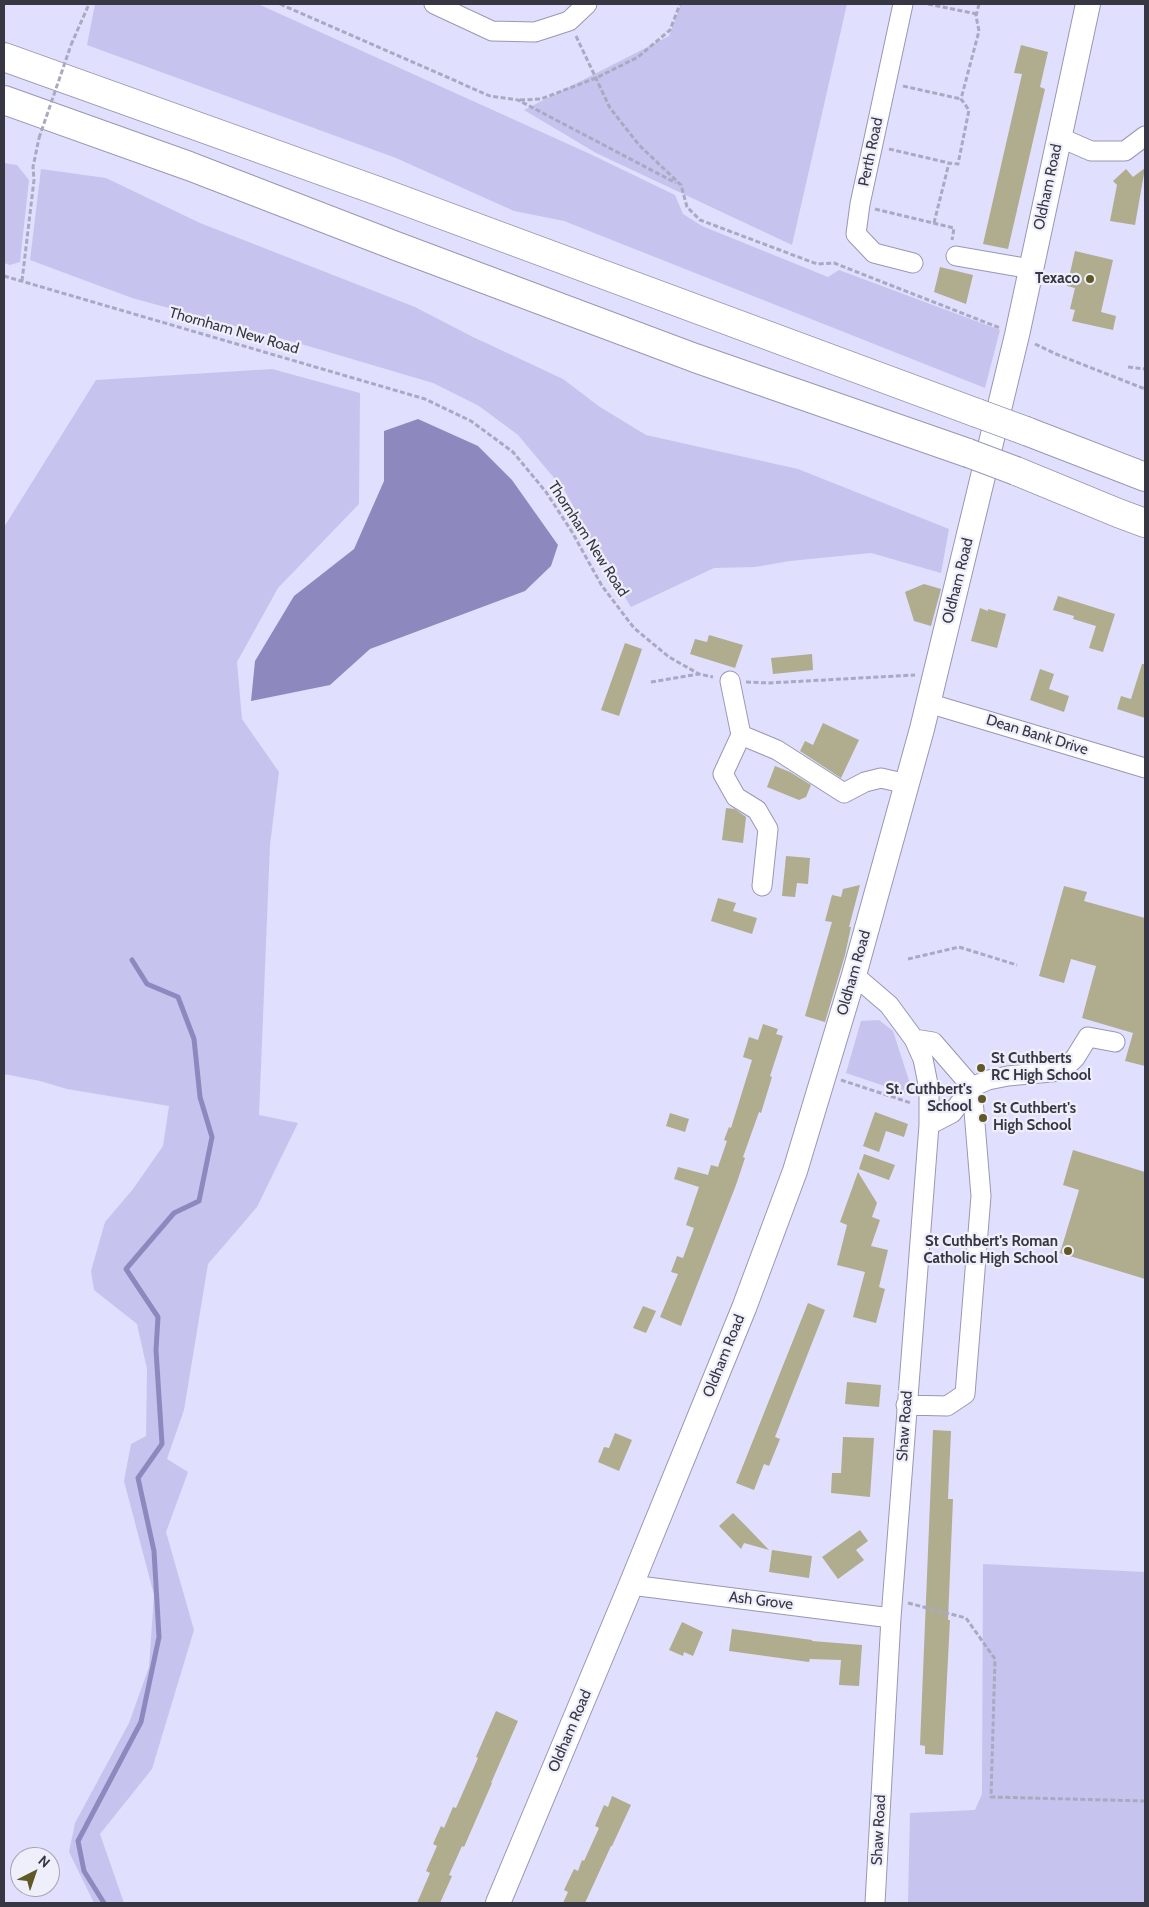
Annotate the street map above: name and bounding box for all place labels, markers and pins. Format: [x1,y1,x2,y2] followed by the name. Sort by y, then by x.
[1035,270,1080,288] place label: Texaco
[1084,273,1096,285] marker: Texaco
[991,1050,1091,1085] place label: St Cuthberts RC High School
[975,1062,987,1074] marker: St Cuthberts RC High School
[886,1081,972,1116] place label: St. Cuthbert's School
[976,1093,988,1105] marker: St. Cuthbert's School
[993,1100,1076,1135] place label: St Cuthbert's High School
[977,1112,989,1124] marker: St Cuthbert's High School
[923,1233,1058,1268] place label: St Cuthbert's Roman Catholic High School
[1062,1245,1074,1257] marker: St Cuthbert's Roman Catholic High School

